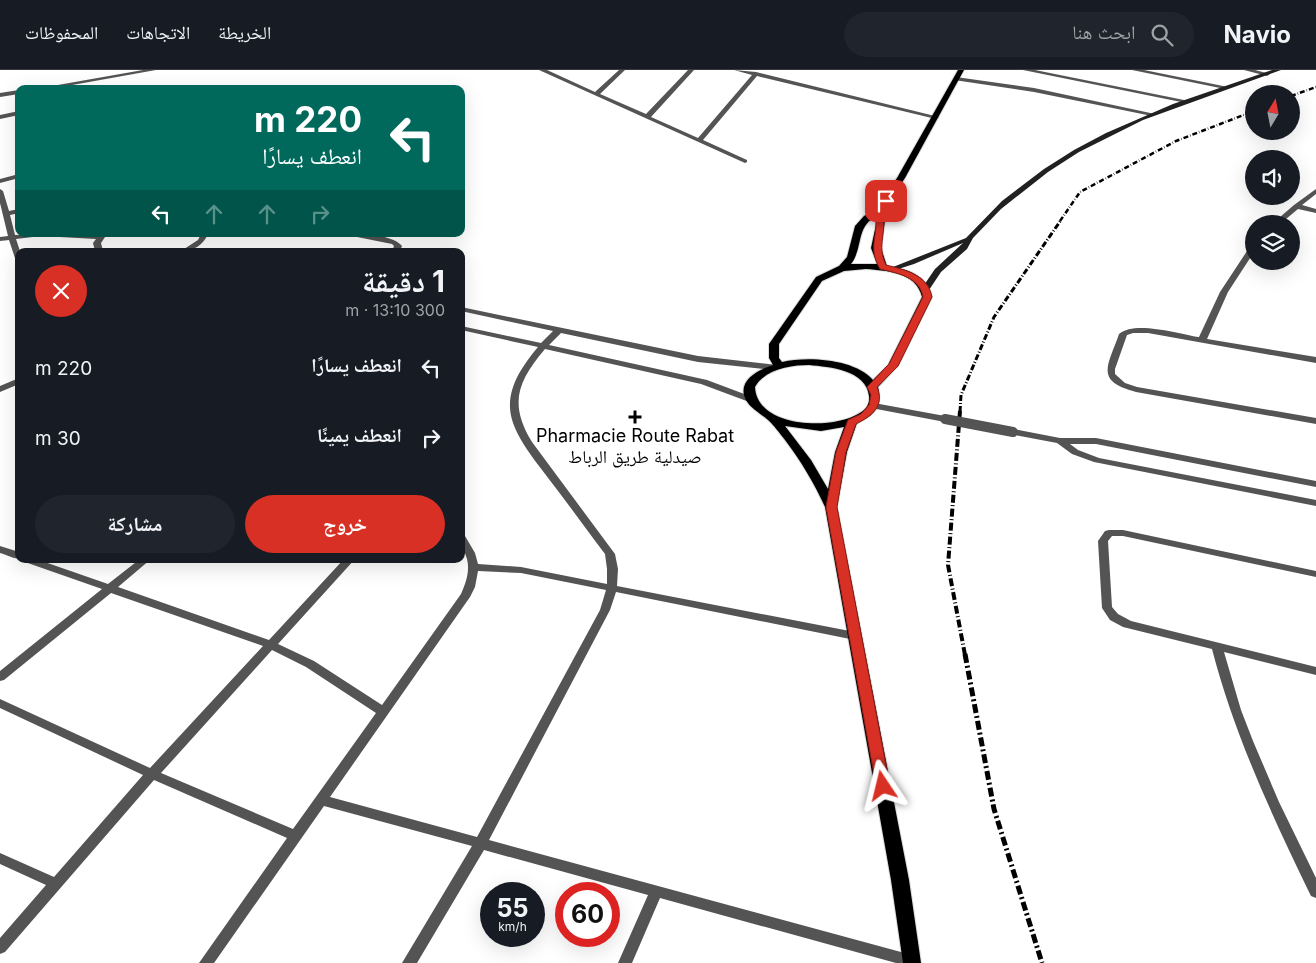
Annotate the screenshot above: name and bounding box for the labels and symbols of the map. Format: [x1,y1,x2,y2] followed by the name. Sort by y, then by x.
[1245,85,1300,140] north arrow
[865,180,907,222] pin
[629,411,641,423] marker: Pharmacie Route Rabat صيدلية طريق الرباط
[536,425,734,468] place label: Pharmacie Route Rabat صيدلية طريق الرباط
[856,759,908,811] position arrow
[555,882,620,947] speed limit sign: 60

